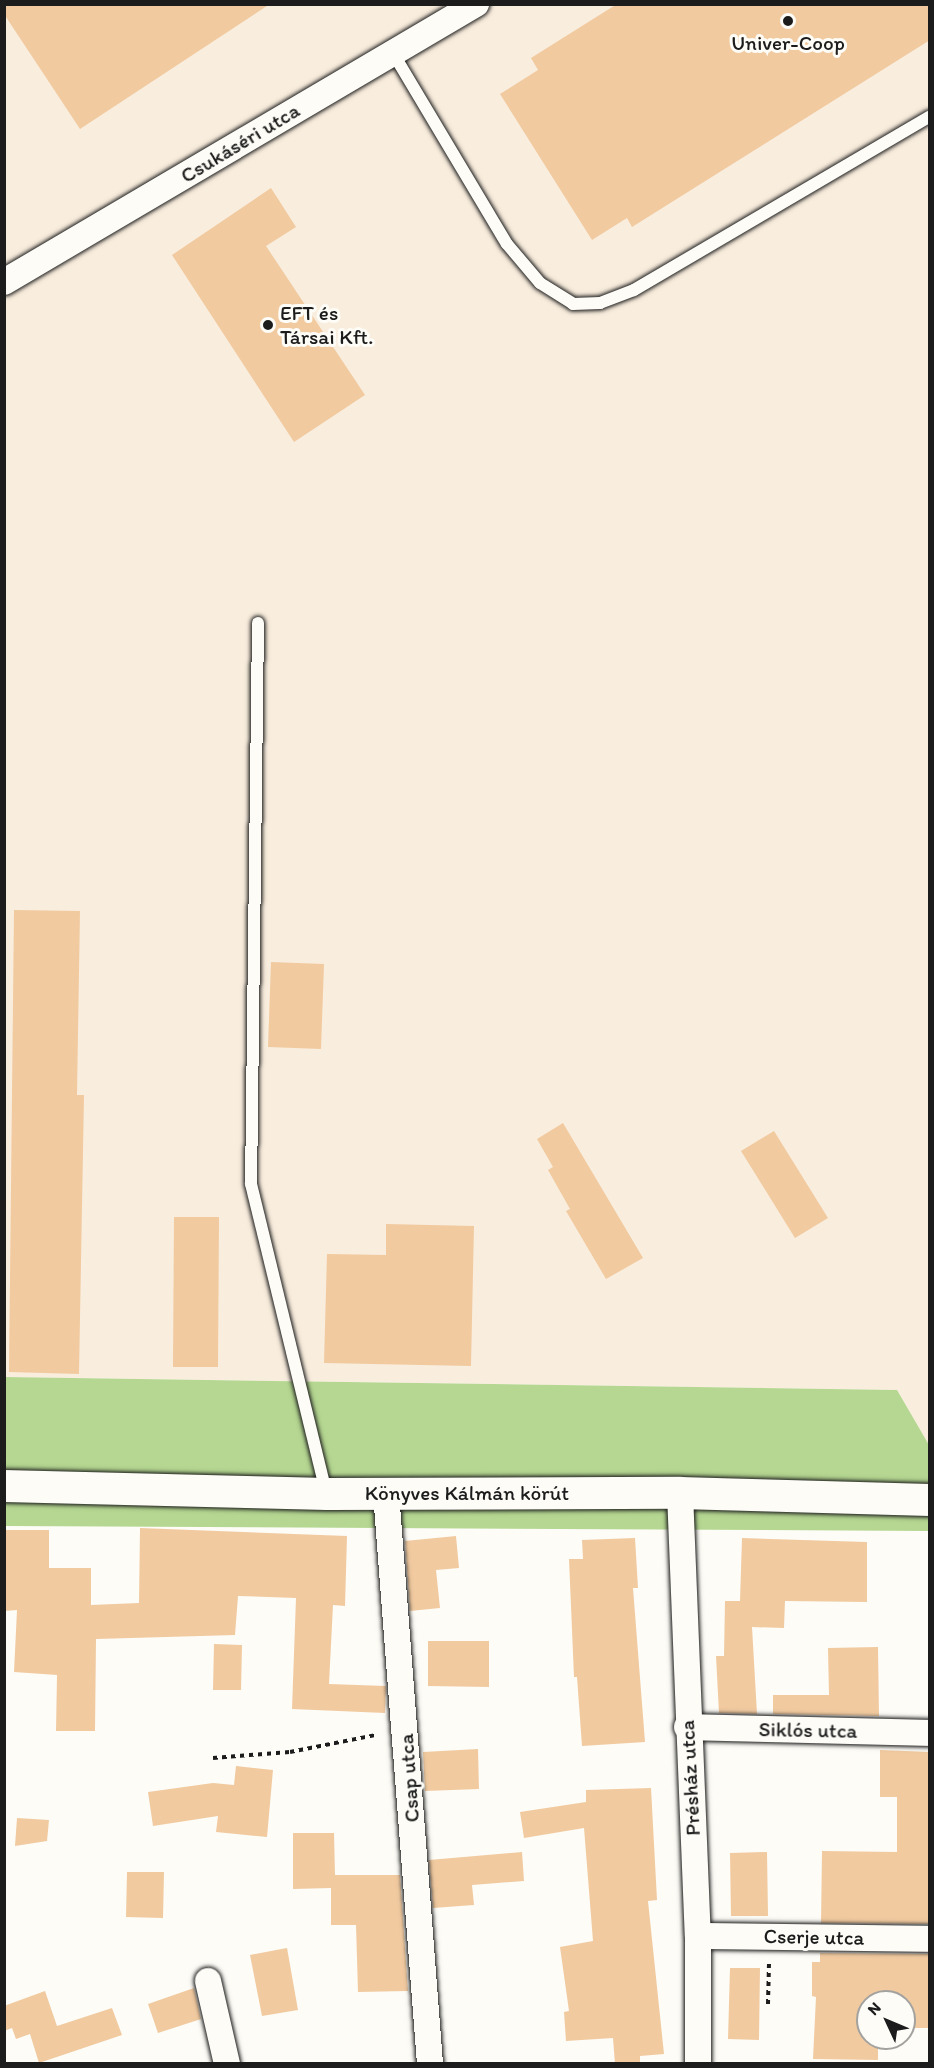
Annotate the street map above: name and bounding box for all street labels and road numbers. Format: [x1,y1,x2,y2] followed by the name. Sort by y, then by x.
[176,98,304,188] street label: Csukáséri utca
[365,1480,569,1506] street label: Könyves Kálmán körút
[759,1717,857,1743] street label: Siklós utca
[674,1720,706,1836] street label: Présház utca
[393,1733,425,1823] street label: Csap utca
[764,1924,864,1950] street label: Cserje utca

